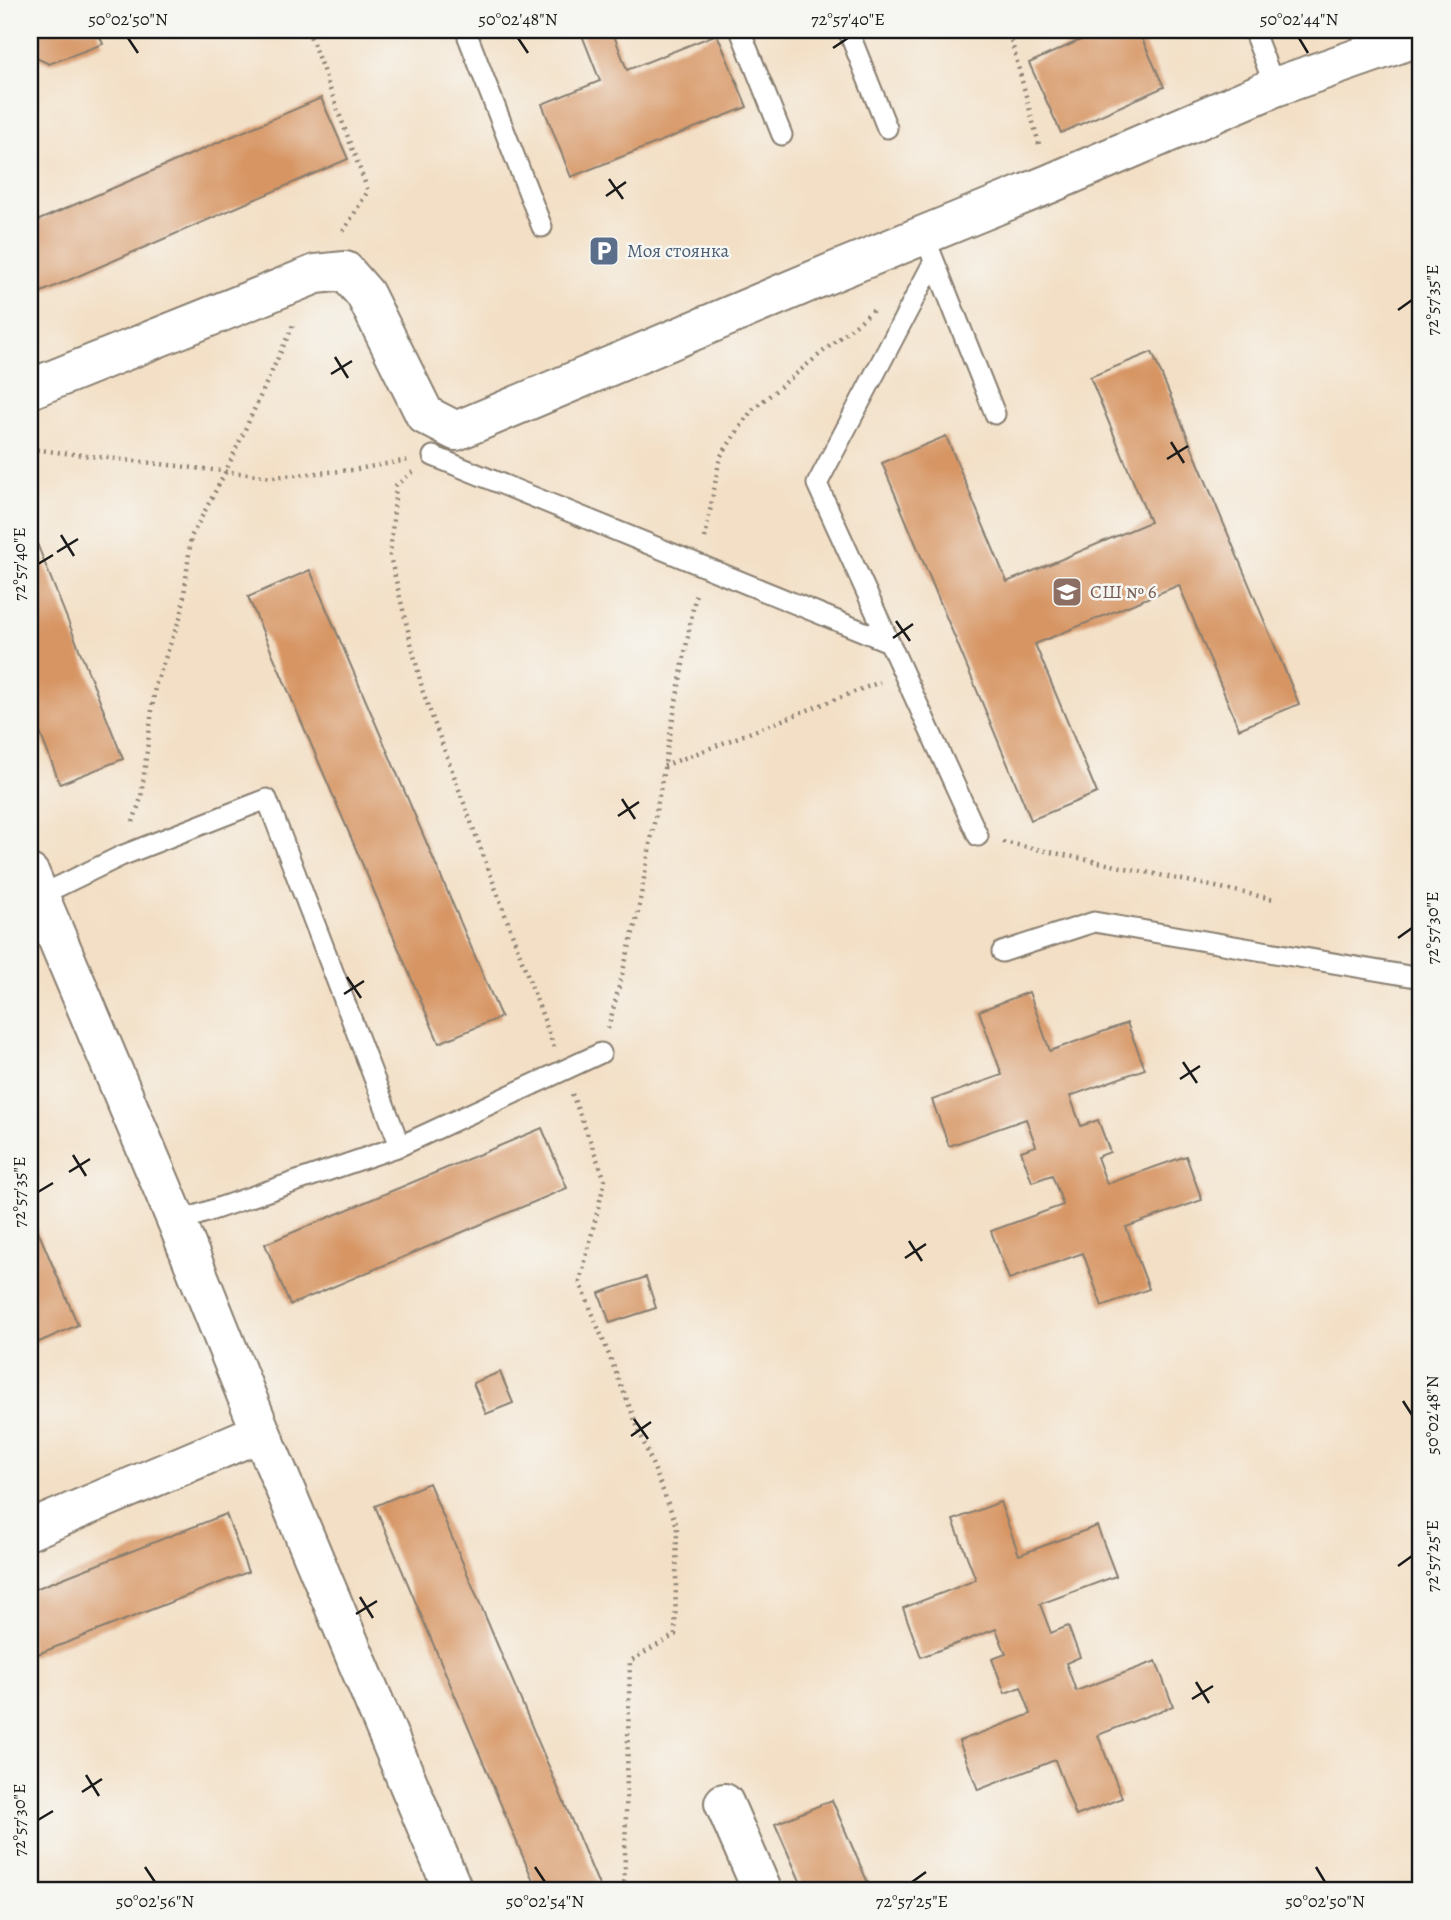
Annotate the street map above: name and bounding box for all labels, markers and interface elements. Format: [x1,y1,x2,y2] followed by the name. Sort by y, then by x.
[88,7,168,31] text: 50°02'50"N
[478,7,558,31] text: 50°02'48"N
[811,7,885,31] text: 72°57'40"E
[1260,7,1338,31] text: 50°02'44"N
[587,234,621,268] parking icon: Моя стоянка
[627,238,729,264] place label: Моя стоянка
[1420,264,1444,336] text: 72°57'35"E
[7,527,31,601] text: 72°57'40"E
[1050,575,1084,609] school or university icon: СШ № 6
[1090,579,1157,605] place label: СШ № 6
[1420,891,1444,965] text: 72°57'30"E
[7,1156,31,1228] text: 72°57'35"E
[1420,1375,1444,1455] text: 50°02'48"N
[1420,1520,1444,1592] text: 72°57'25"E
[7,1783,31,1857] text: 72°57'30"E
[116,1889,194,1913] text: 50°02'56"N
[506,1889,584,1913] text: 50°02'54"N
[876,1889,948,1913] text: 72°57'25"E
[1285,1889,1365,1913] text: 50°02'50"N

